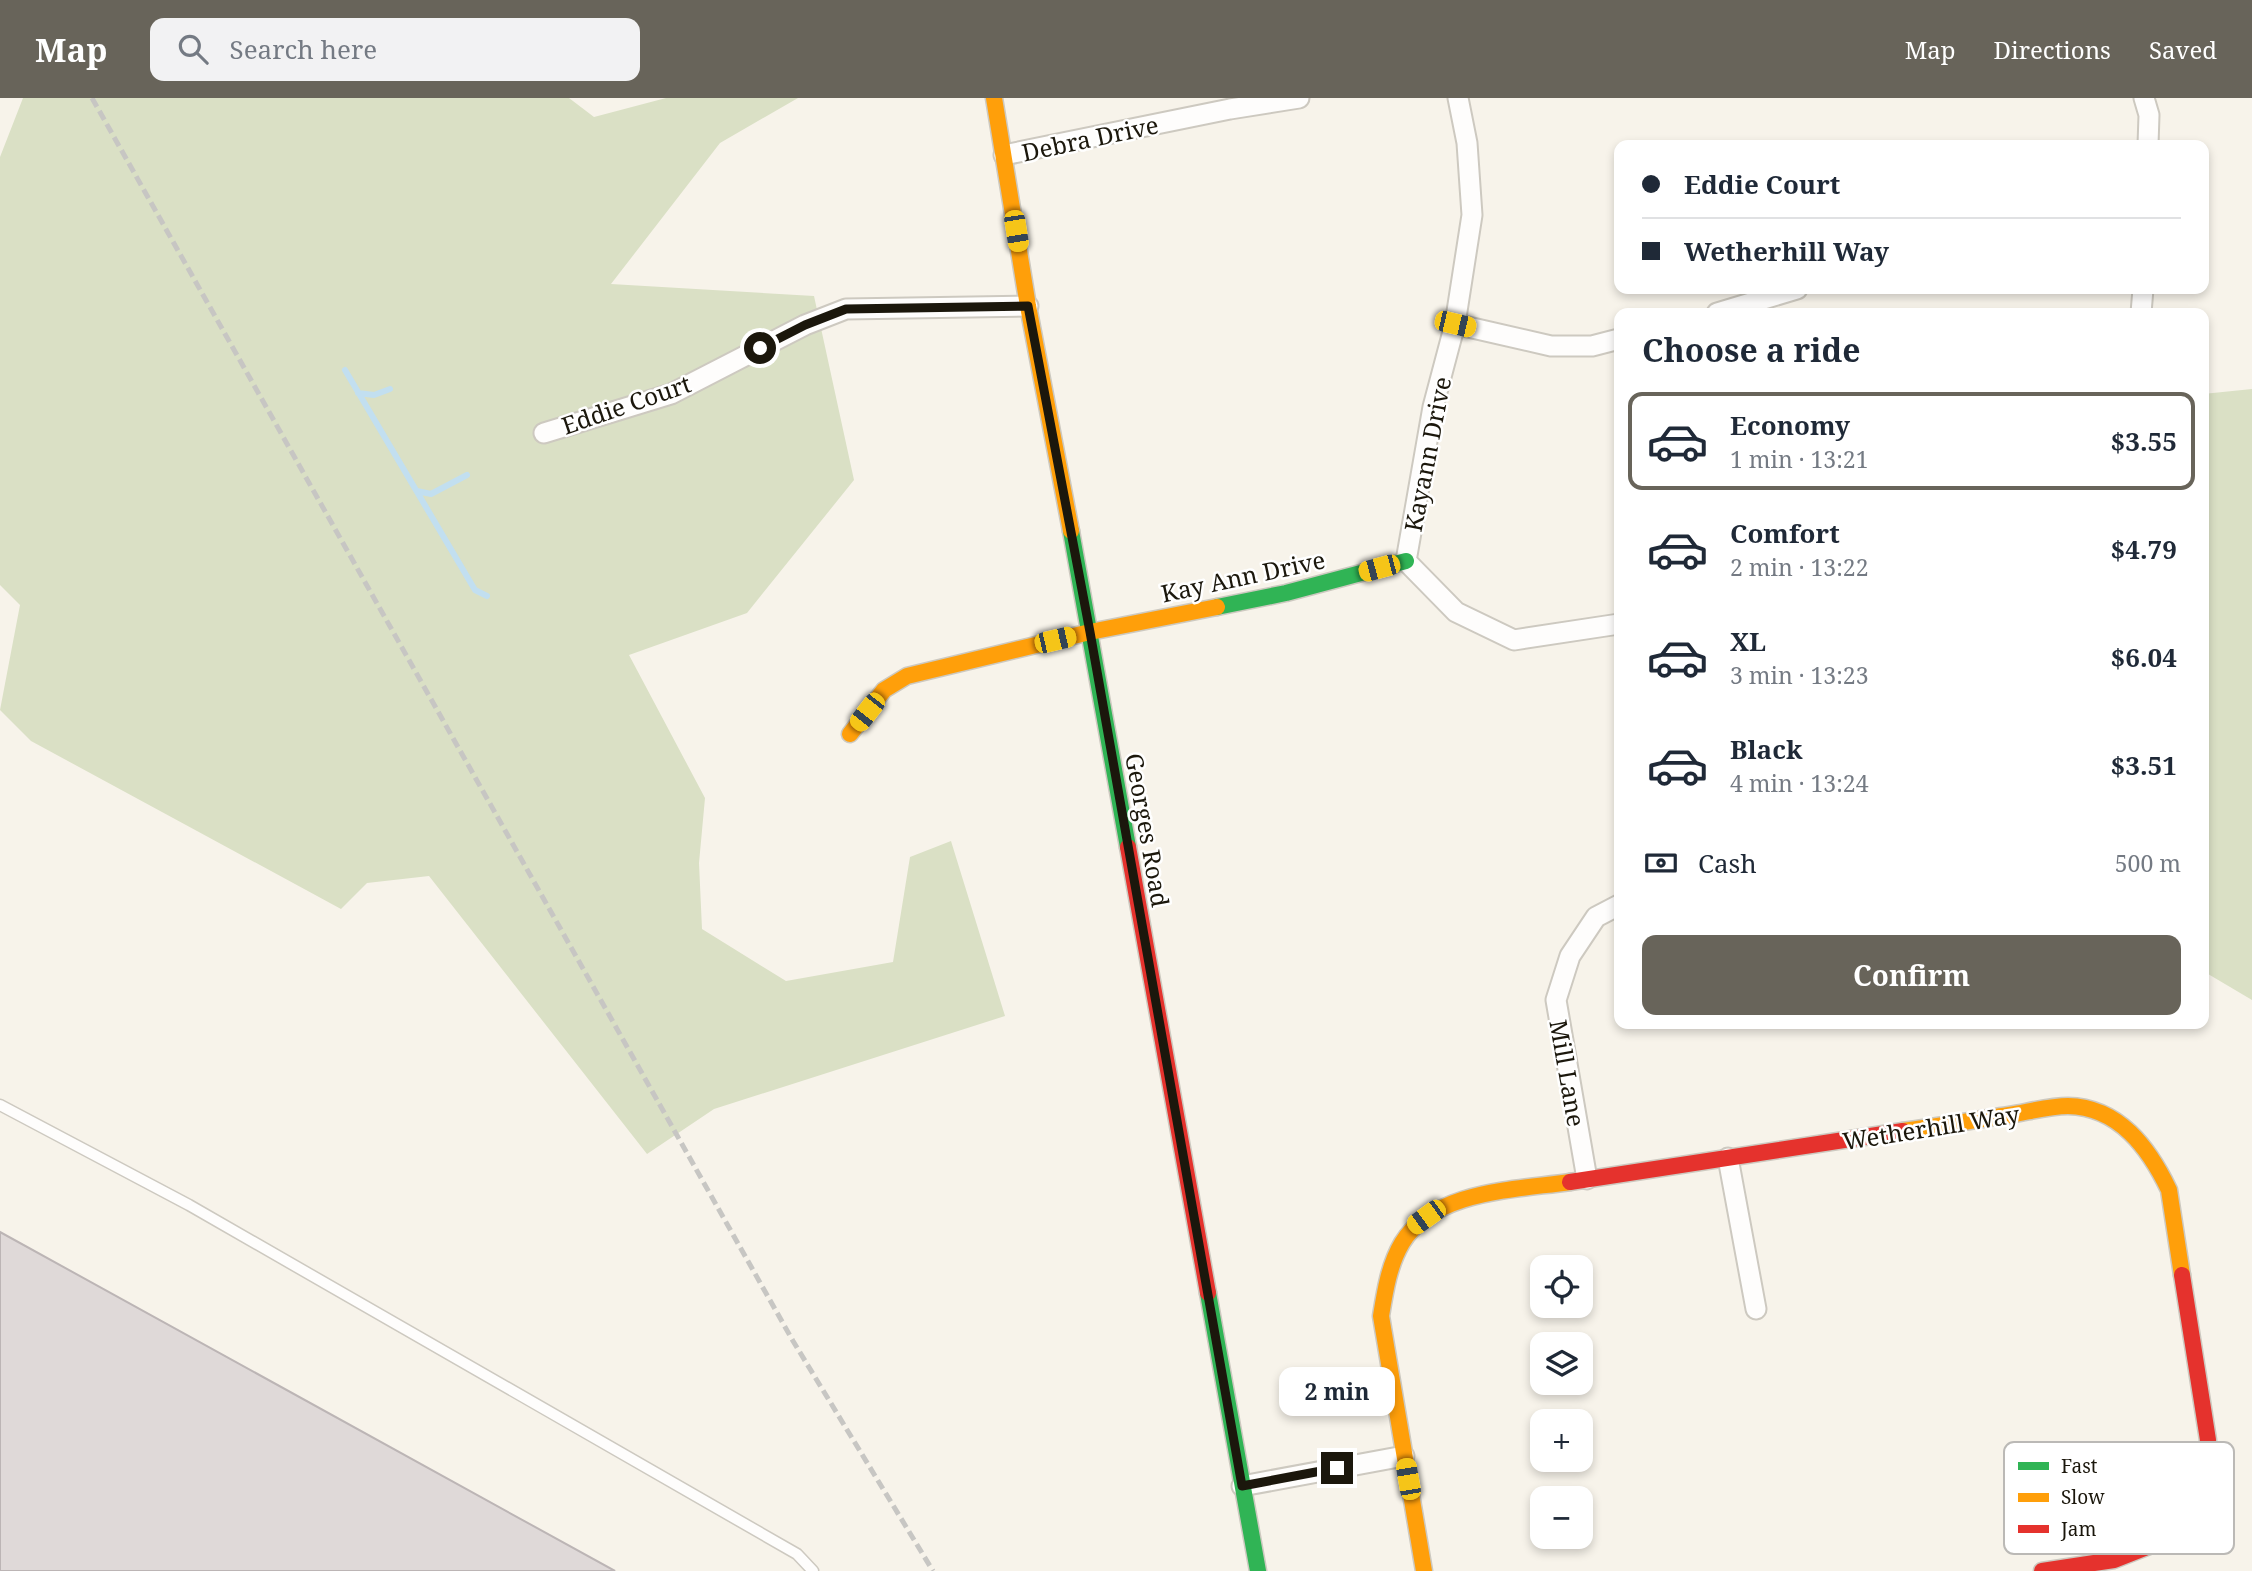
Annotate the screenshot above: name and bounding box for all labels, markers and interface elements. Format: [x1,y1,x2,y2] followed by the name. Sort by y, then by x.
[150,18,640,81] search box
[35,27,108,72] text: Map
[174,30,212,68] icon: search
[230,31,377,67] text: Search here
[1905,33,1956,66] text: Map
[1994,33,2111,66] text: Directions
[2149,33,2217,66] text: Saved
[1019,107,1161,169] street label: Debra Drive
[1684,166,1840,202] text: Eddie Court
[1003,209,1030,253] car
[1684,233,1889,269] text: Wetherhill Way
[1433,309,1478,339] car
[1642,328,1861,371] text: Choose a ride
[744,332,776,364] route start
[557,366,695,442] street label: Eddie Court
[1396,374,1458,534] street label: Kayann Drive
[1730,407,1850,443] text: Economy
[1646,410,1709,473] icon: car
[2111,423,2177,459] text: $3.55
[1730,443,1868,475] text: 1 min · 13:21
[1730,515,1840,551] text: Comfort
[1646,518,1709,581] icon: car
[2111,531,2177,567] text: $4.79
[1158,543,1328,609] street label: Kay Ann Drive
[1730,551,1868,583] text: 2 min · 13:22
[1356,552,1403,584] car
[1730,623,1766,659] text: XL
[1033,625,1078,655] car
[1646,626,1709,689] icon: car
[2111,639,2177,675] text: $6.04
[1730,659,1868,691] text: 3 min · 13:23
[846,689,889,735] car
[1730,731,1803,767] text: Black
[1646,734,1709,797] icon: car
[2111,747,2177,783] text: $3.51
[1118,750,1178,910] street label: Georges Road
[1730,767,1868,799] text: 4 min · 13:24
[1642,844,1680,882] icon: cash
[1698,845,1757,881] text: Cash
[2115,847,2181,879] text: 500 m
[1642,935,2181,1015] button: Confirm
[1542,1017,1594,1129] street label: Mill Lane
[1840,1097,2022,1157] street label: Wetherhill Way
[1403,1196,1450,1238] car
[1530,1255,1593,1549] map controls
[1530,1255,1593,1318] button: locate
[1530,1332,1593,1395] button: layers
[1279,1366,1395,1416] callout: 2 min
[1304,1375,1370,1407] text: 2 min
[1530,1409,1593,1472] button: +
[2004,1442,2234,1554] legend
[1321,1452,1353,1484] route end
[2061,1453,2098,1479] text: Fast
[1395,1456,1422,1502] car
[2061,1484,2105,1510] text: Slow
[1530,1486,1593,1549] button: −
[2060,1516,2096,1542] text: Jam

